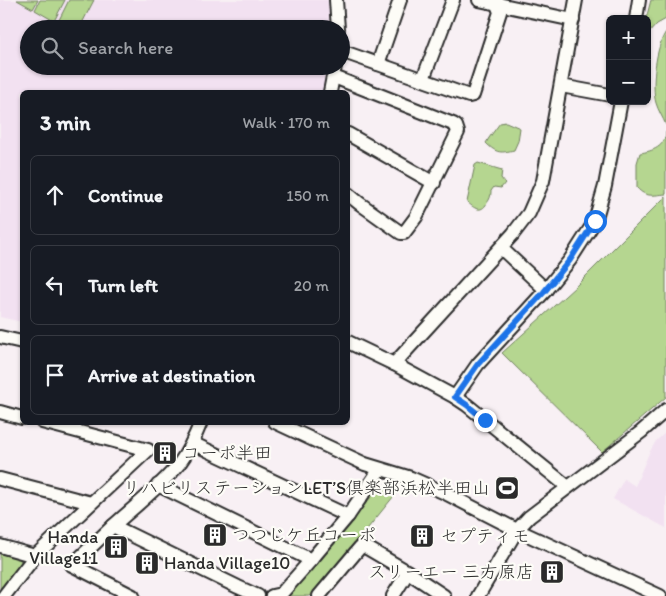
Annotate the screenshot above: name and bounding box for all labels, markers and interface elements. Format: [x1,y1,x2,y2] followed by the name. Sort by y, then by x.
[606,15,651,105] map controls
[606,15,651,60] button: +
[20,20,350,75] search box
[38,34,66,62] icon: search
[78,36,173,59] text: Search here
[606,60,651,105] button: −
[40,110,90,135] text: 3 min
[243,113,330,132] text: Walk · 170 m
[41,181,69,209] icon: ahead
[88,184,163,207] text: Continue
[286,186,329,205] text: 150 m
[584,210,607,233] route start
[41,271,69,299] icon: left
[88,274,158,297] text: Turn left
[294,276,329,295] text: 20 m
[41,361,69,389] icon: arrive
[88,364,255,387] text: Arrive at destination
[474,409,497,432] route end
[152,440,178,466] building icon: コーポ半田
[182,442,272,464] place label: コーポ半田
[494,475,520,501] sports icon: リハビリステーションLET’S倶楽部浜松半田山
[123,477,490,499] place label: リハビリステーションLET’S倶楽部浜松半田山
[202,522,228,548] building icon: つつじケ丘コーポ
[409,523,435,549] building icon: セプティモ
[232,524,376,546] place label: つつじケ丘コーポ
[440,525,530,547] place label: セプティモ
[29,526,98,569] place label: Handa Village11
[103,534,129,560] building icon: Handa Village11
[134,550,160,576] building icon: Handa Village10
[164,552,290,574] place label: Handa Village10
[539,559,565,585] building icon: スリーエー 三方原店
[368,561,534,583] place label: スリーエー 三方原店

